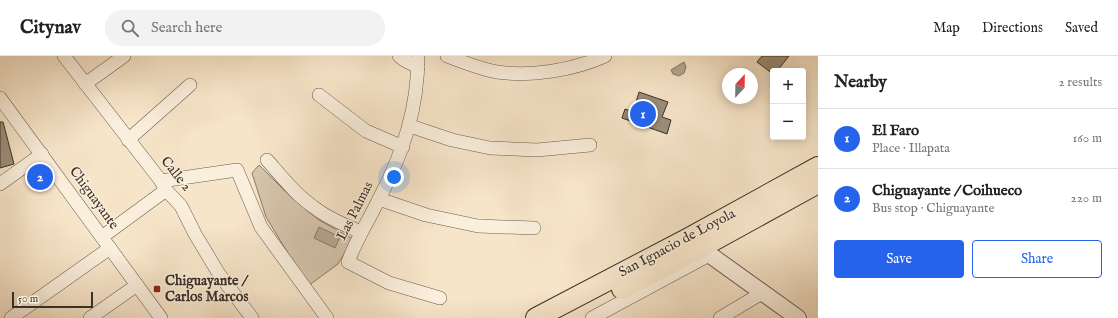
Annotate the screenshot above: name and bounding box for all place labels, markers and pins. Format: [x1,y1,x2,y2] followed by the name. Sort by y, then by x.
[630,99,656,129] pin: 1
[27,162,53,192] pin: 2
[165,272,249,306] place label: Chiguayante / Carlos Marcos
[152,284,162,294] marker: Chiguayante / Carlos Marcos

